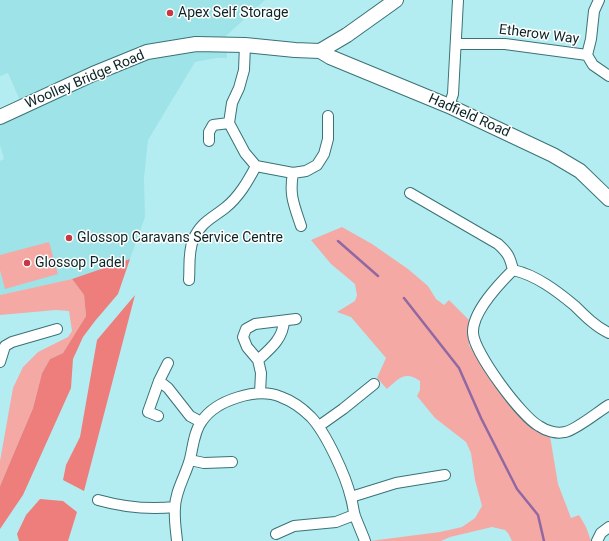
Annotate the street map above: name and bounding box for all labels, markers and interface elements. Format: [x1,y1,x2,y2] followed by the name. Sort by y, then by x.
[178,5,288,21] place label: Apex Self Storage
[165,8,175,18] marker: Apex Self Storage
[498,22,580,48] street label: Etherow Way
[23,47,147,113] street label: Woolley Bridge Road
[426,91,512,141] street label: Hadfield Road
[77,230,283,246] place label: Glossop Caravans Service Centre
[64,233,74,243] marker: Glossop Caravans Service Centre
[35,255,125,271] place label: Glossop Padel
[22,258,32,268] marker: Glossop Padel

